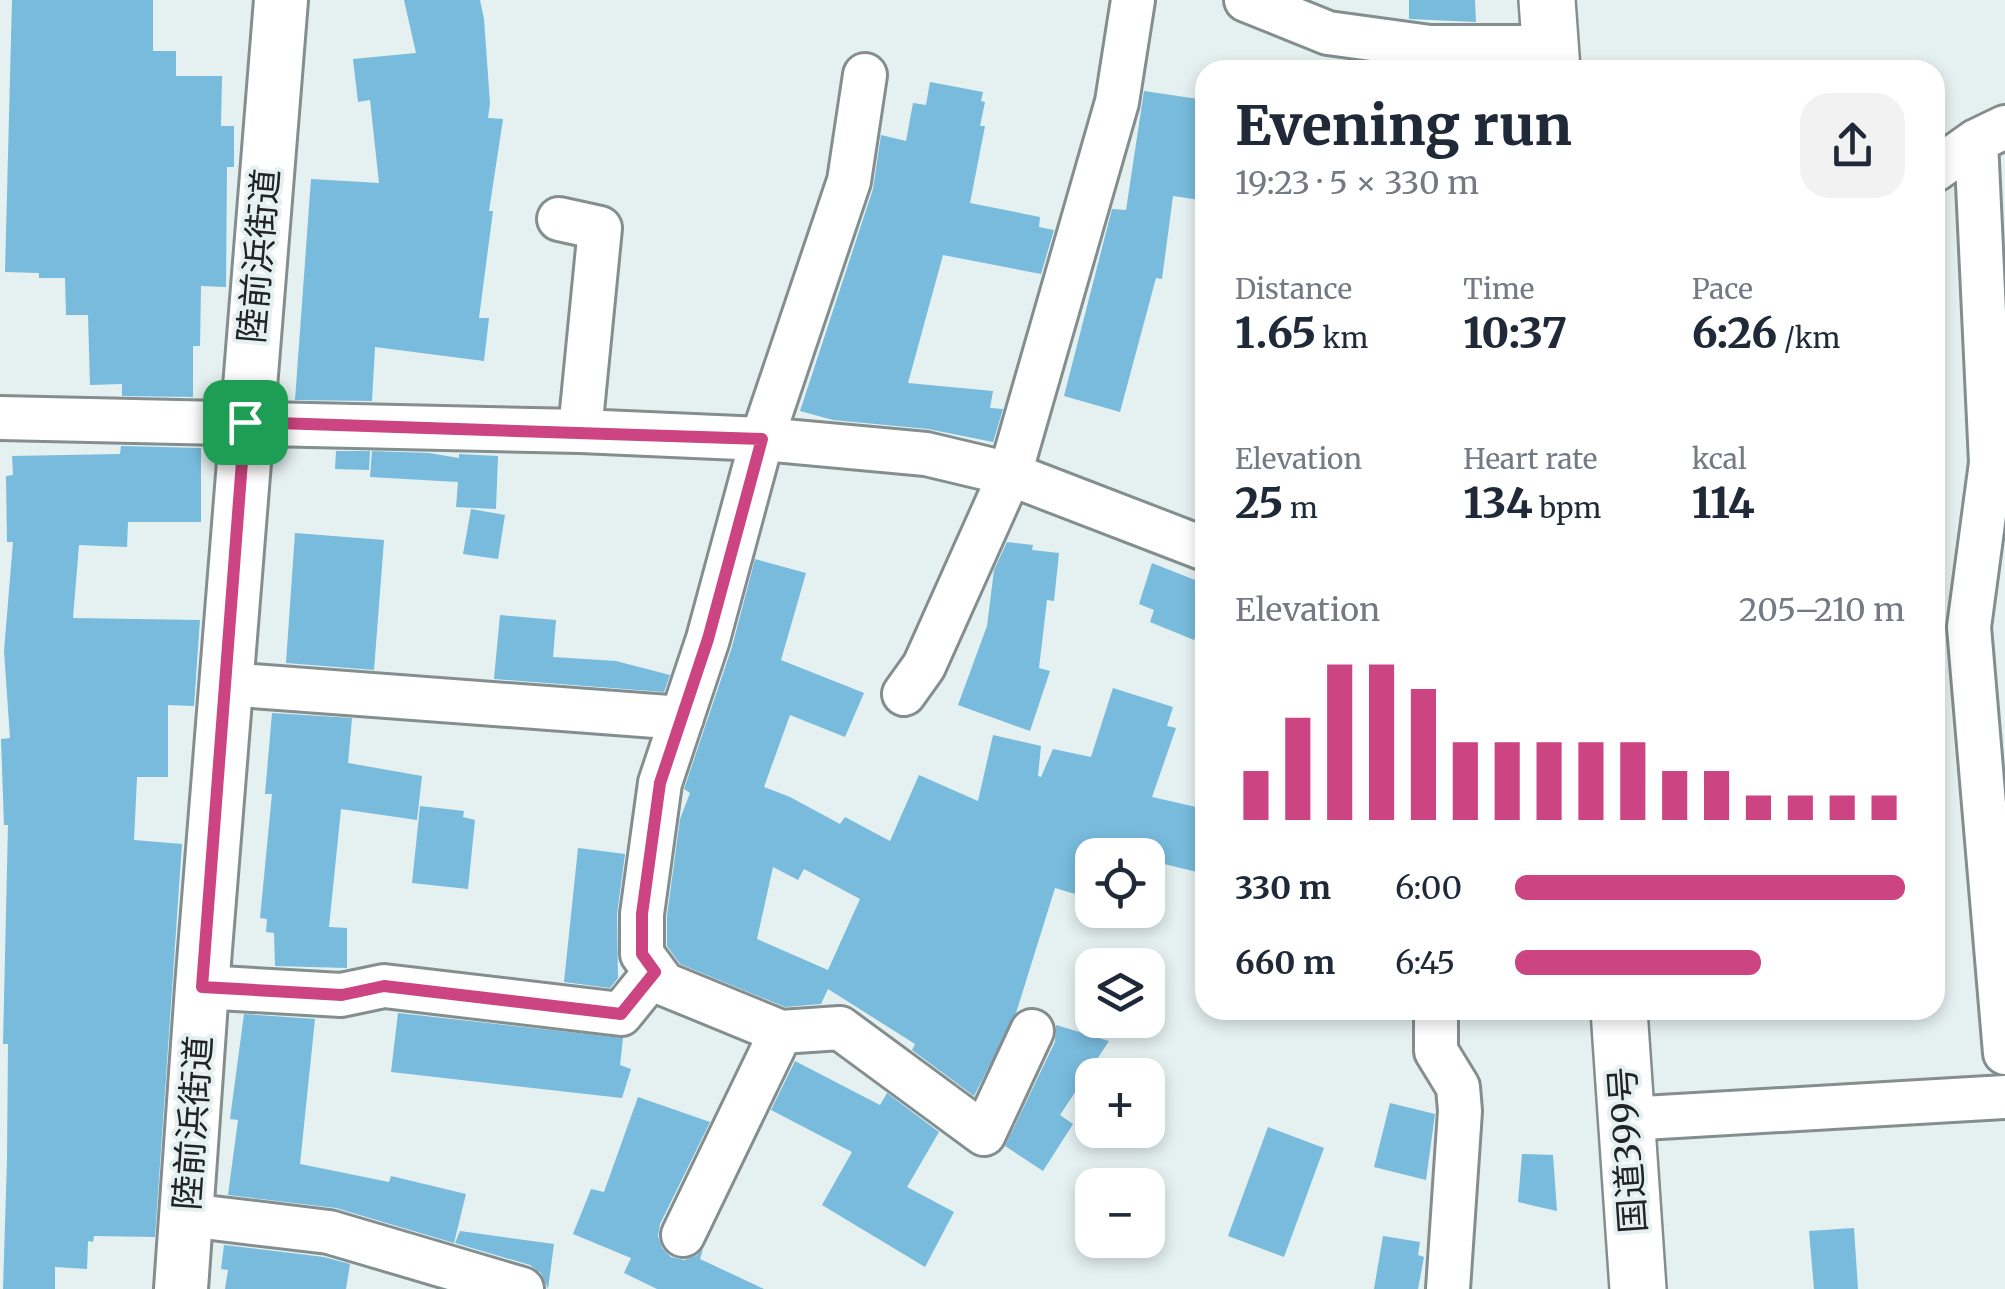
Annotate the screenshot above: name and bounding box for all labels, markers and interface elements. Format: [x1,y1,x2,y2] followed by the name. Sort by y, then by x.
[1235,91,1572,160] text: Evening run
[1800,93,1905,198] button: share
[1235,163,1479,203] text: 19:23 · 5 × 330 m
[229,167,289,345] street label: 陸前浜街道
[1235,271,1352,307] text: Distance
[1463,271,1534,307] text: Time
[1692,271,1753,307] text: Pace
[1235,307,1316,359] text: 1.65
[1463,307,1567,359] text: 10:37
[1692,307,1777,359] text: 6:26
[1316,320,1368,356] text: km
[1777,320,1840,356] text: /km
[203,380,288,465] pin
[218,395,273,450] icon: arrive
[1235,441,1362,477] text: Elevation
[1463,441,1597,477] text: Heart rate
[1692,441,1747,477] text: kcal
[1235,477,1283,529] text: 25
[1463,477,1533,529] text: 134
[1692,477,1755,529] text: 114
[1283,490,1318,526] text: m
[1533,490,1601,526] text: bpm
[1235,590,1380,630] text: Elevation
[1739,590,1905,630] text: 205–210 m
[1075,838,1165,1258] map controls
[1075,838,1165,928] button: locate
[1235,868,1331,908] text: 330 m
[1395,868,1462,908] text: 6:00
[1235,943,1335,983] text: 660 m
[1395,943,1455,983] text: 6:45
[1075,948,1165,1038] button: layers
[165,1034,221,1212] street label: 陸前浜街道
[1075,1058,1165,1148] button: +
[1600,1065,1656,1235] street label: 国道399号
[1075,1168,1165,1258] button: −

